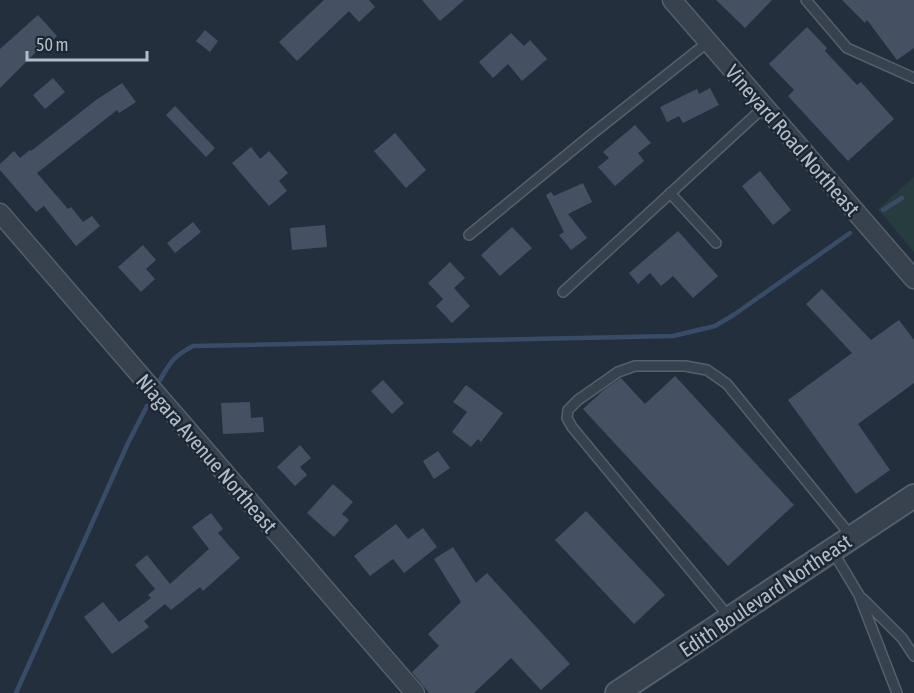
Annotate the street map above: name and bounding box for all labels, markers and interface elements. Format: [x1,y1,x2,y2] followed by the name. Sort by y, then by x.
[27,24,147,62] scale bar
[36,34,68,55] text: 50 m
[721,60,865,220] street label: Vineyard Road Northeast
[132,369,282,537] street label: Niagara Avenue Northeast
[675,529,855,661] street label: Edith Boulevard Northeast

